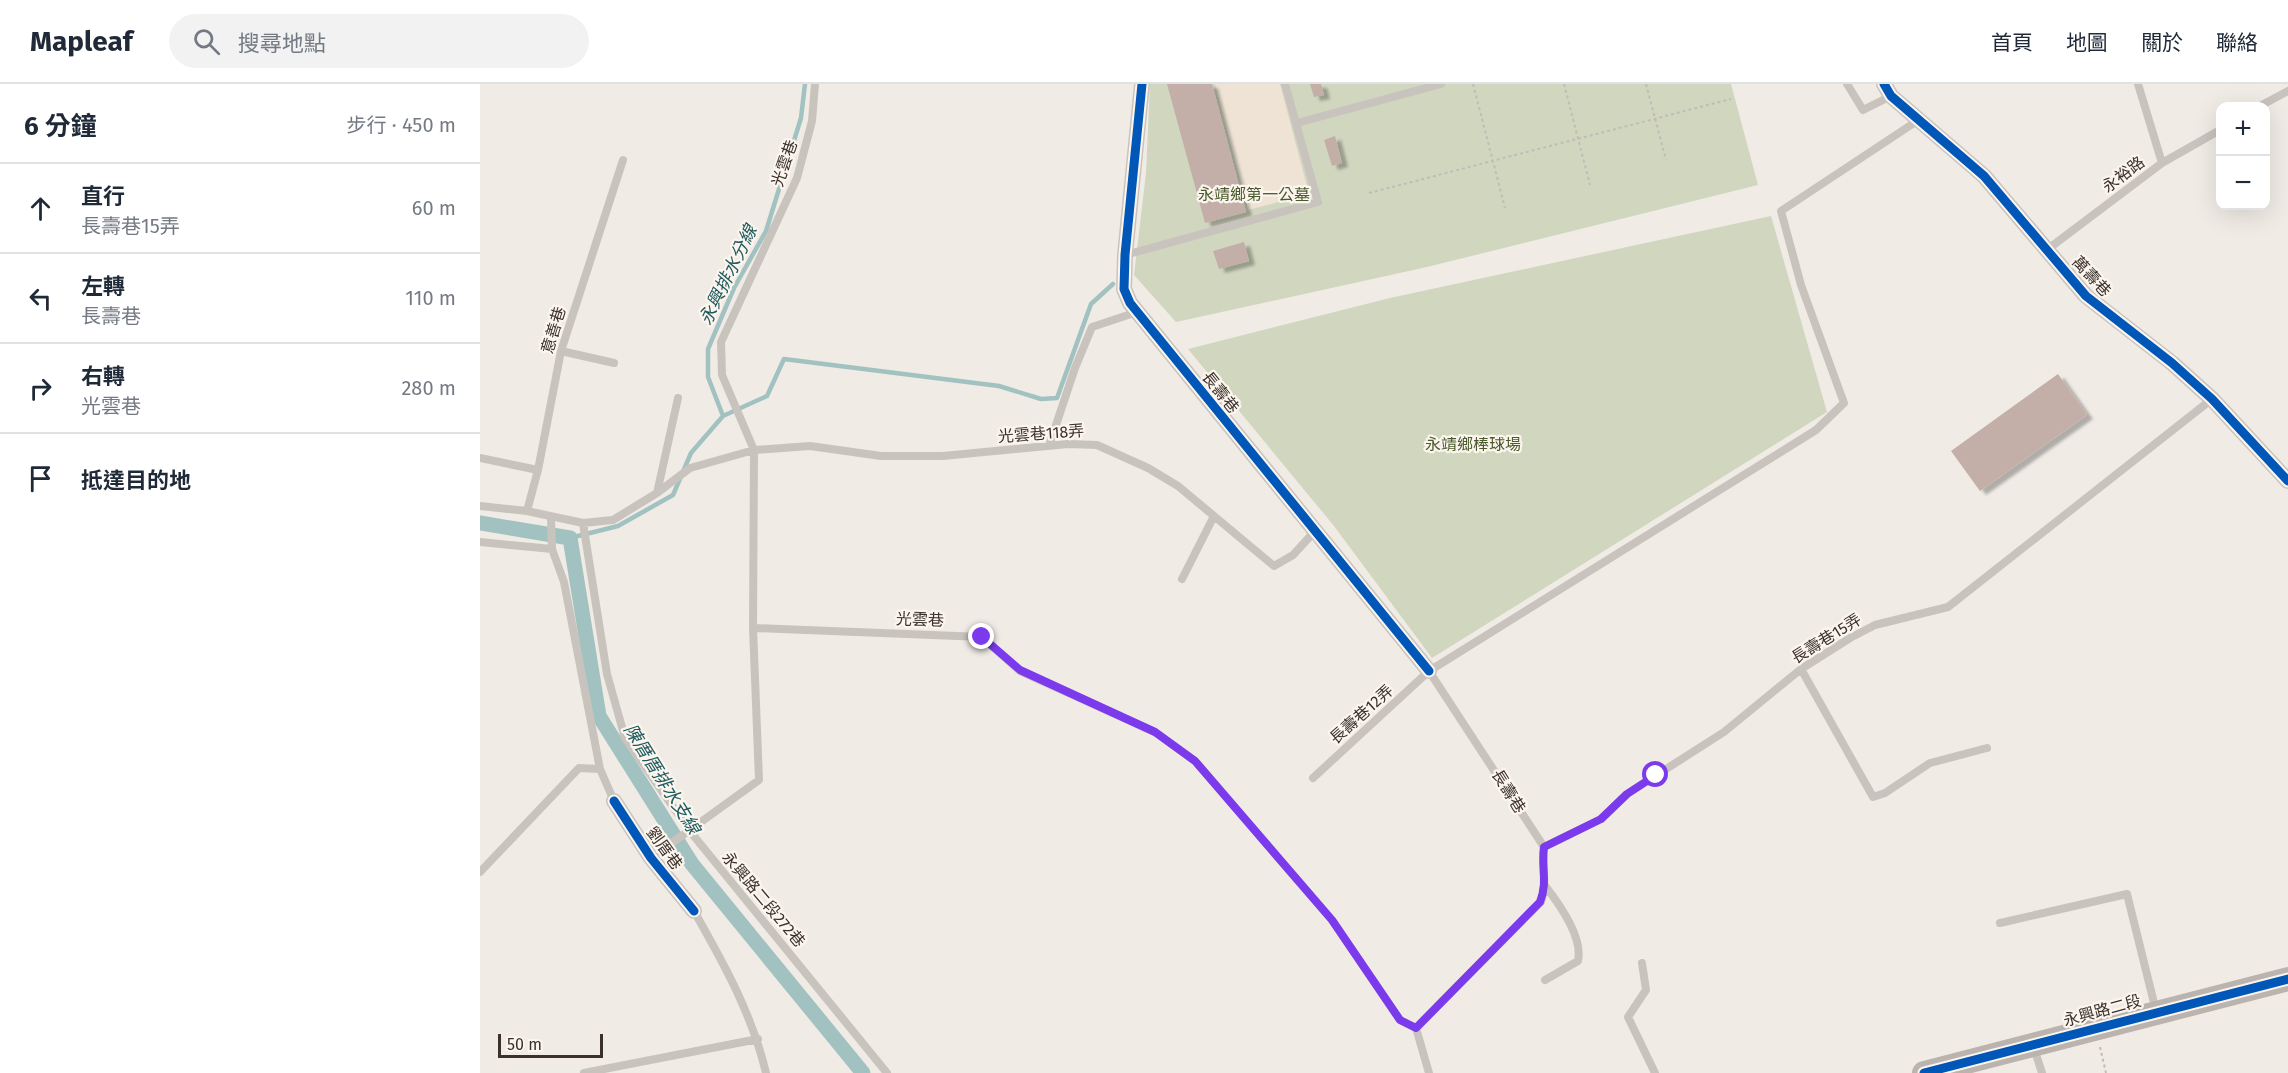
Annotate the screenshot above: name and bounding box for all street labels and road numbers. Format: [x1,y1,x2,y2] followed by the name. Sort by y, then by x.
[768,137,801,189] street label: 光雲巷
[2098,152,2148,196] street label: 永裕路
[2068,252,2115,300] street label: 萬壽巷
[537,304,570,356] street label: 意善巷
[1198,368,1243,417] street label: 長壽巷
[997,421,1085,446] street label: 光雲巷118弄
[896,609,944,630] street label: 光雲巷
[1788,609,1865,667] street label: 長壽巷15弄
[1326,681,1397,748] street label: 長壽巷12弄
[1488,766,1529,817] street label: 長壽巷
[643,823,686,873] street label: 劉厝巷
[718,848,809,951] street label: 永興路二段272巷
[2061,991,2143,1030] street label: 永興路二段

